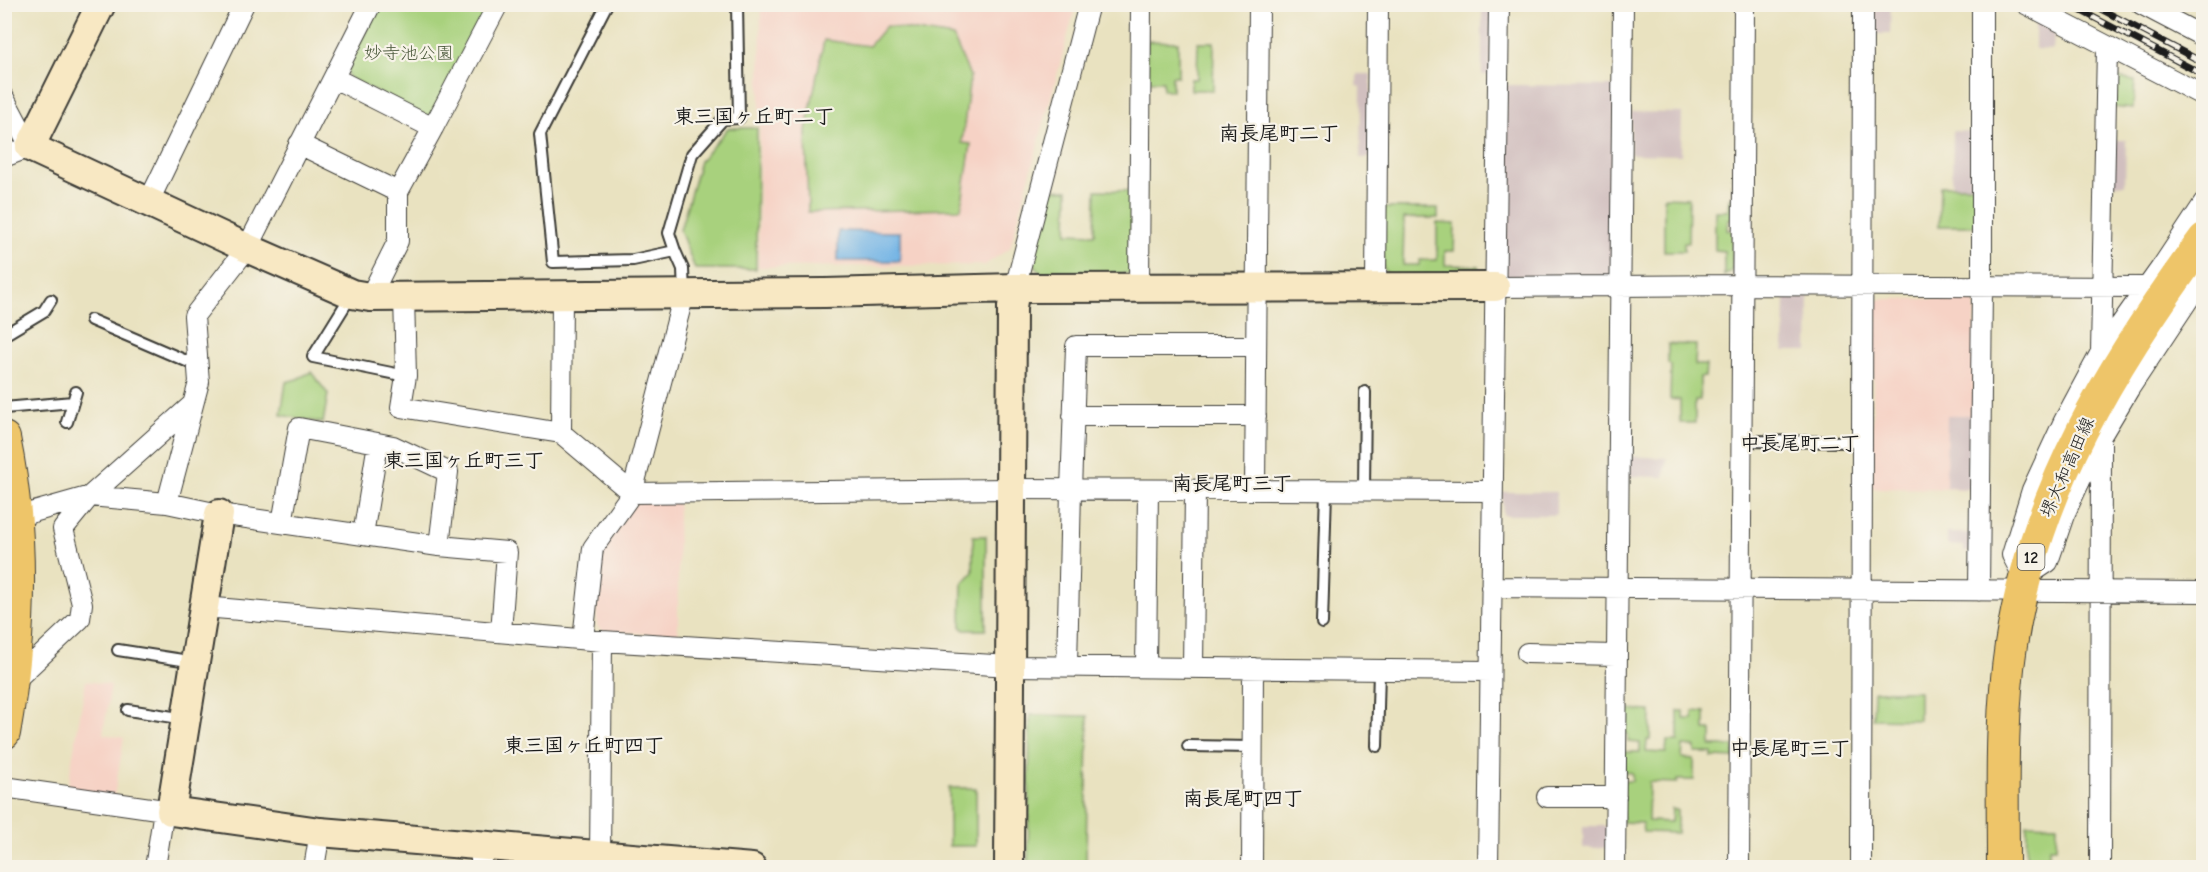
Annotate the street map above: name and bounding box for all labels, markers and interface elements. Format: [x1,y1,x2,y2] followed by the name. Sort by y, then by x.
[364,43,454,64] park label: 妙寺池公園
[674,105,834,128] district label: 東三国ヶ丘町二丁
[1219,122,1339,145] district label: 南長尾町二丁
[2036,414,2099,521] street label: 堺大和高田線
[1740,432,1860,455] district label: 中長尾町二丁
[384,449,544,472] district label: 東三国ヶ丘町三丁
[1172,472,1292,495] district label: 南長尾町三丁
[2018,544,2044,570] road number: 12
[504,734,664,757] district label: 東三国ヶ丘町四丁
[1730,737,1850,760] district label: 中長尾町三丁
[1183,787,1303,810] district label: 南長尾町四丁

